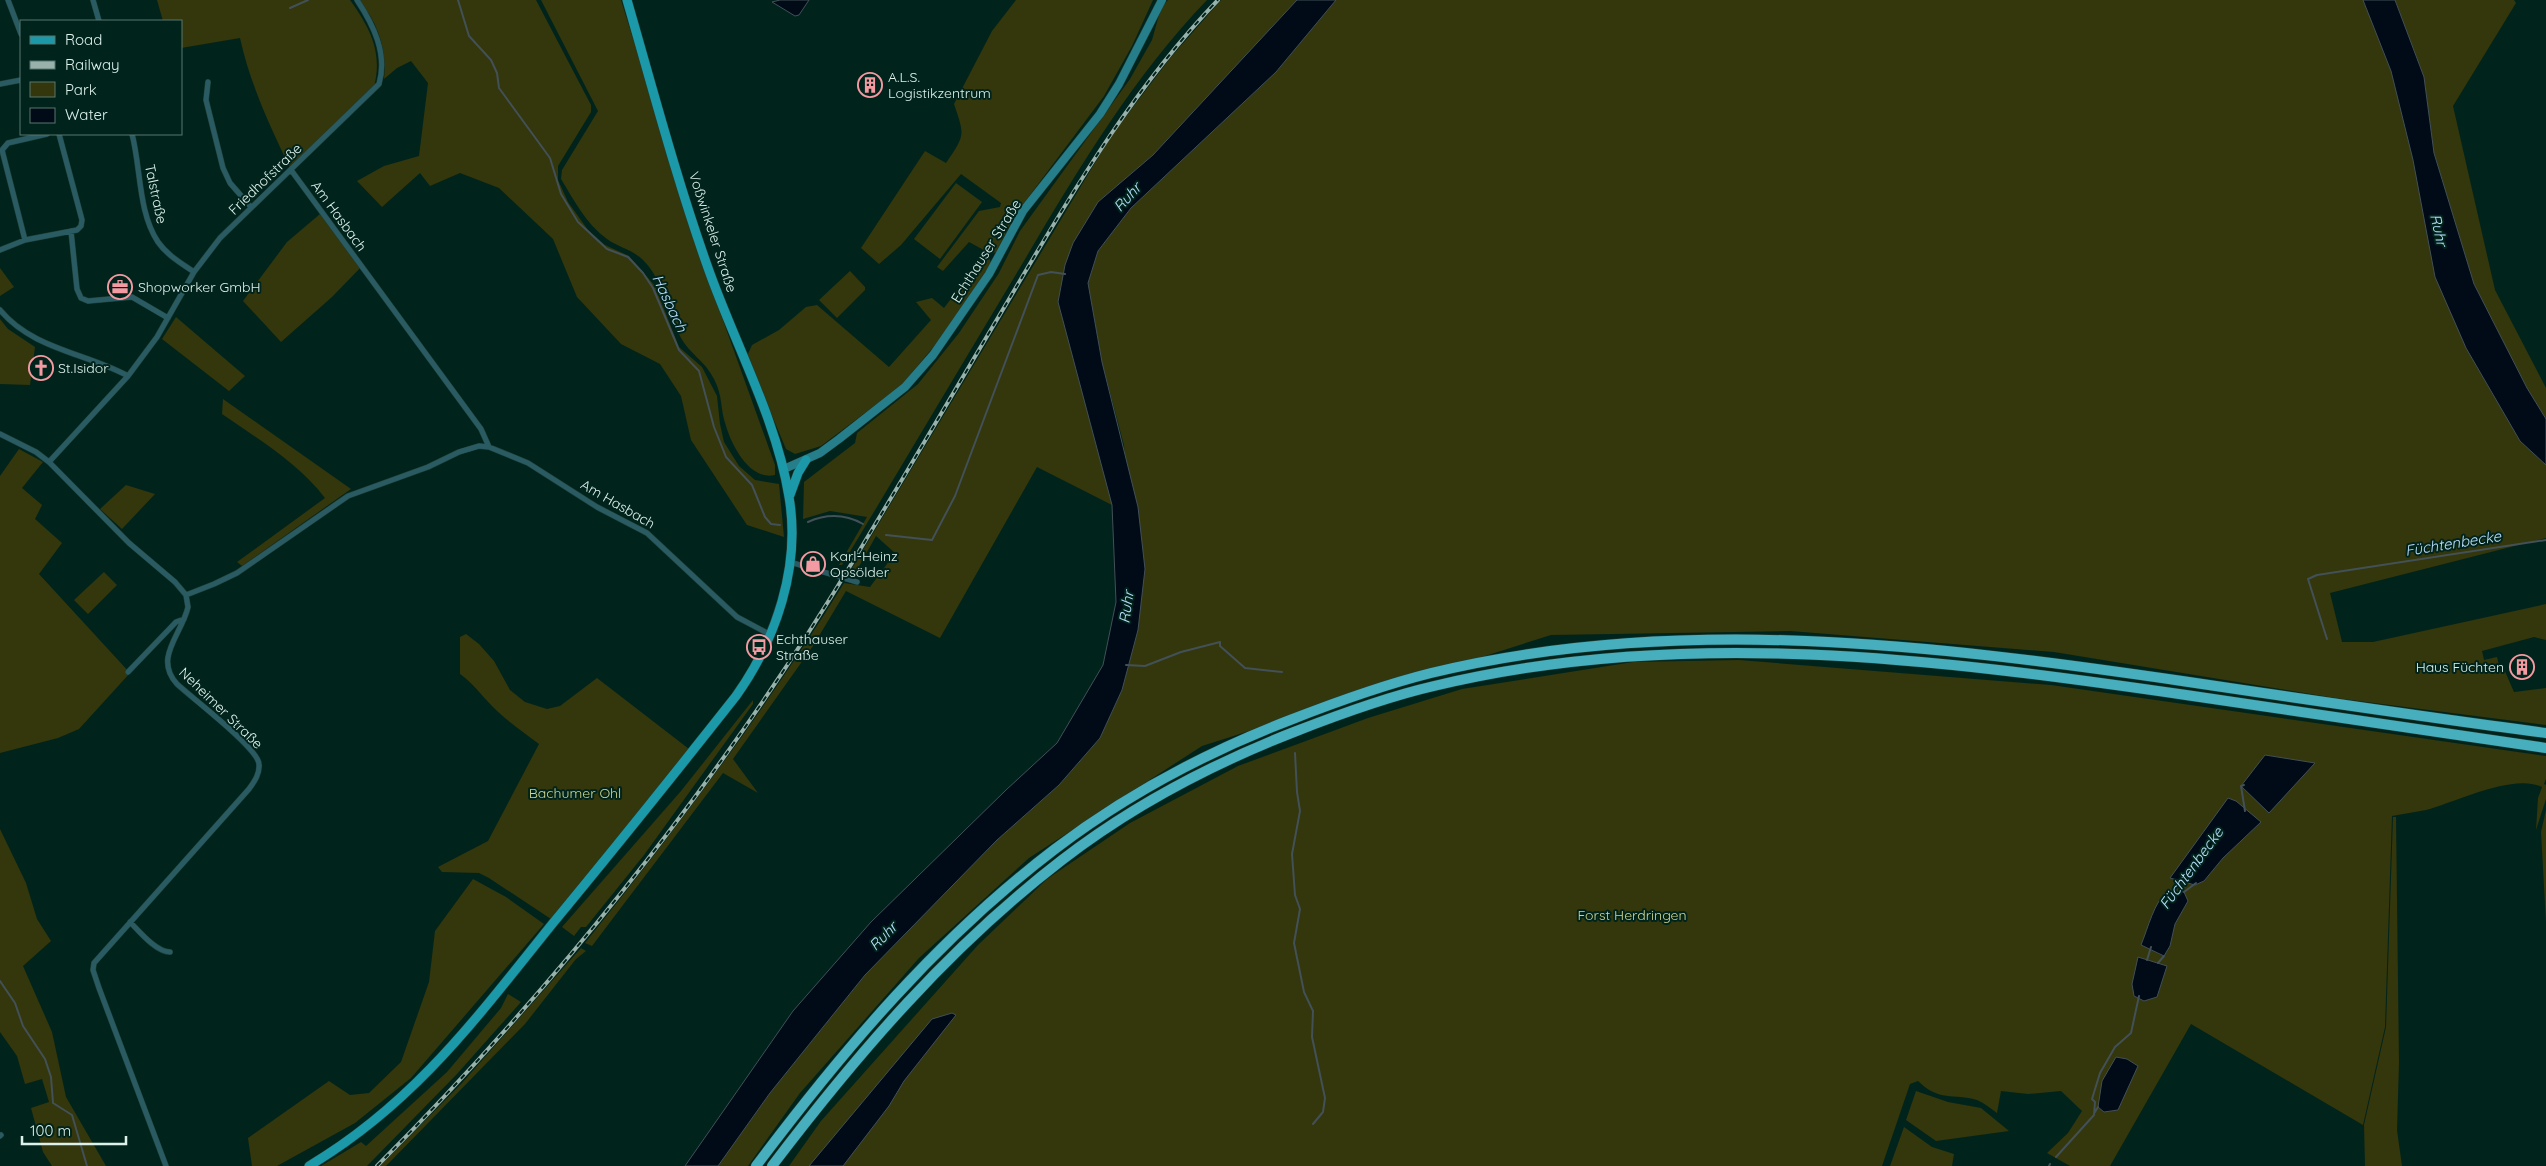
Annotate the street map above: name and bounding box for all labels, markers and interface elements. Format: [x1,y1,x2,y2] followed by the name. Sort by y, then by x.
[20,20,182,135] legend
[65,30,102,49] text: Road
[65,55,120,74] text: Railway
[888,68,991,102] place label: A.L.S. Logistikzentrum
[857,72,883,98] building icon: A.L.S. Logistikzentrum
[65,80,97,99] text: Park
[65,105,108,124] text: Water
[224,139,306,219] street label: Friedhofstraße
[141,163,171,225] street label: Talstraße
[685,170,741,295] street label: Voßwinkeler Straße
[307,177,371,255] street label: Am Hasbach
[1109,177,1146,216] water label: Ruhr
[947,196,1025,306] street label: Echthauser Straße
[2426,212,2452,250] water label: Ruhr
[648,271,692,335] water label: Hasbach
[107,274,133,300] office icon: Shopworker GmbH
[138,278,261,296] place label: Shopworker GmbH
[28,355,54,381] church icon: St.Isidor
[58,359,109,377] place label: St.Isidor
[578,475,658,533] street label: Am Hasbach
[2404,526,2503,560] water label: Füchtenbecke
[830,547,898,581] place label: Karl-Heinz Opsölder
[800,551,826,577] shop icon: Karl-Heinz Opsölder
[1114,587,1138,625] water label: Ruhr
[776,630,849,664] place label: Echthauser Straße
[746,634,772,660] bus stop icon: Echthauser Straße
[2509,654,2535,680] building icon: Haus Füchten
[2416,658,2504,676] place label: Haus Füchten
[175,663,267,753] street label: Neheimer Straße
[529,784,621,802] park label: Bachumer Ohl
[2155,823,2227,913] water label: Füchtenbecke
[1577,906,1687,924] park label: Forst Herdringen
[865,916,903,954] water label: Ruhr
[22,1114,126,1146] scale bar
[30,1121,71,1140] text: 100 m

